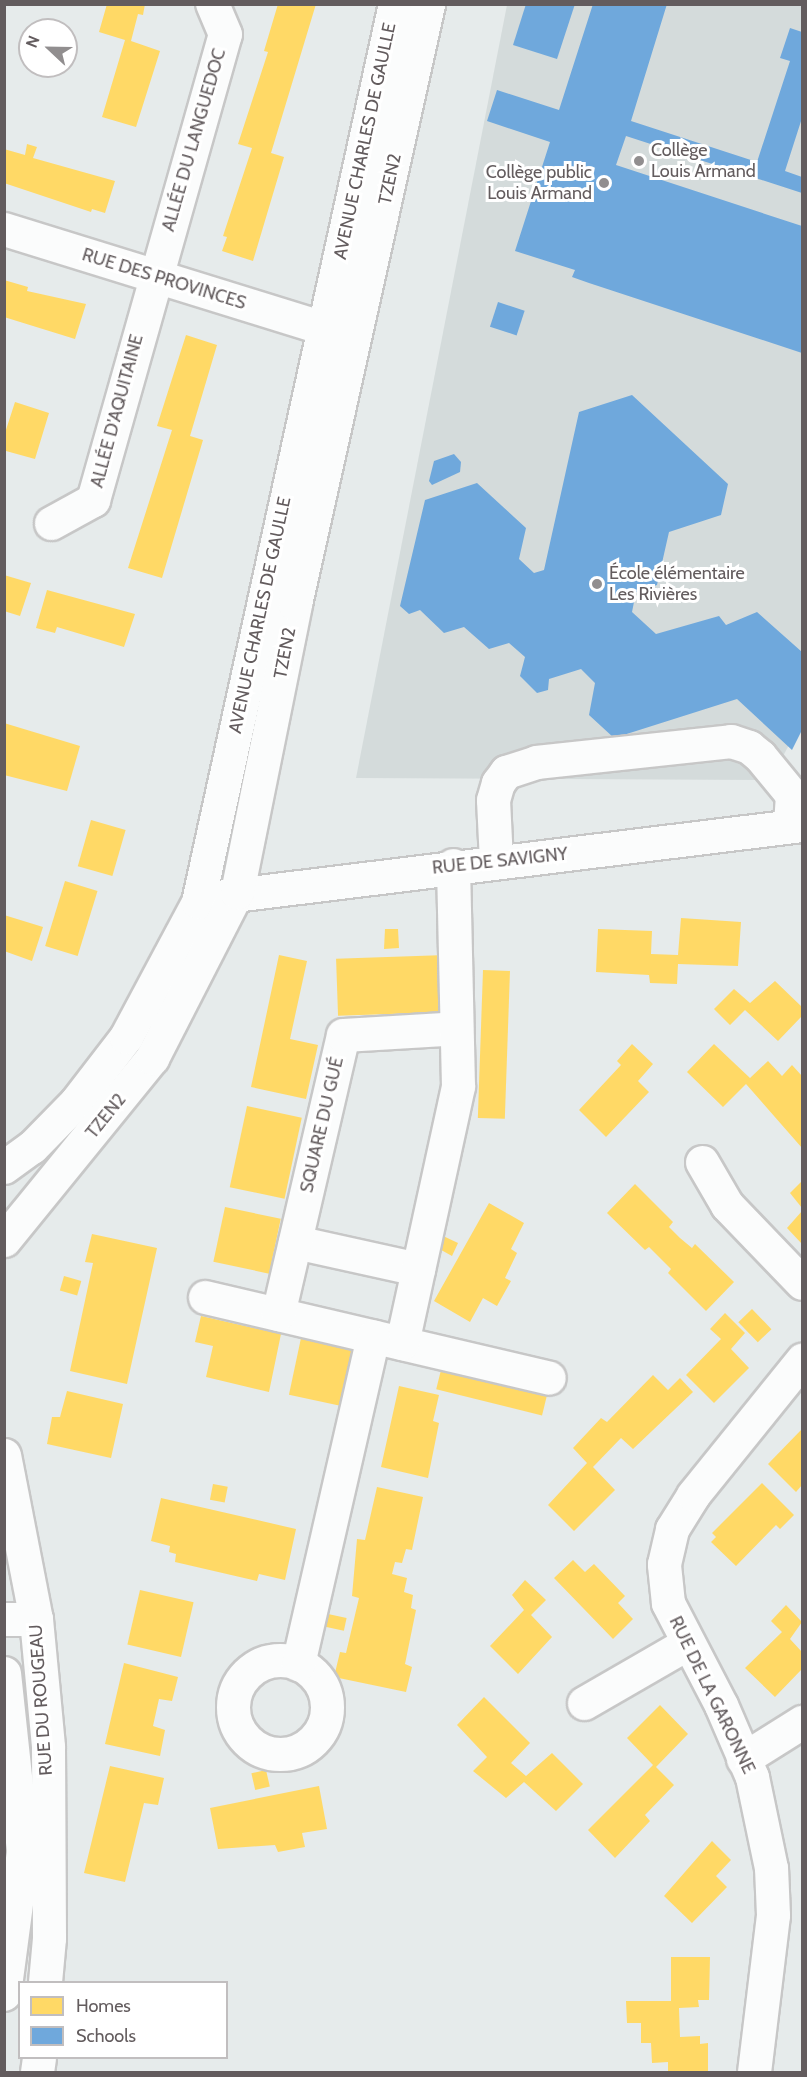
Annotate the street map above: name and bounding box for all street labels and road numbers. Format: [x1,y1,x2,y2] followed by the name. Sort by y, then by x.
[329,21,401,261] street label: AVENUE CHARLES DE GAULLE
[158,46,230,234] street label: ALLÉE DU LANGUEDOC
[374,152,406,206] street label: TZEN2
[79,244,249,314] street label: RUE DES PROVINCES
[86,332,148,490] street label: ALLÉE D'AQUITAINE
[224,495,296,735] street label: AVENUE CHARLES DE GAULLE
[269,626,301,680] street label: TZEN2
[431,843,569,879] street label: RUE DE SAVIGNY
[296,1055,348,1195] street label: SQUARE DU GUÉ
[81,1089,131,1143] street label: TZEN2
[665,1613,759,1777] street label: RUE DE LA GARONNE
[25,1624,57,1776] street label: RUE DU ROUGEAU

